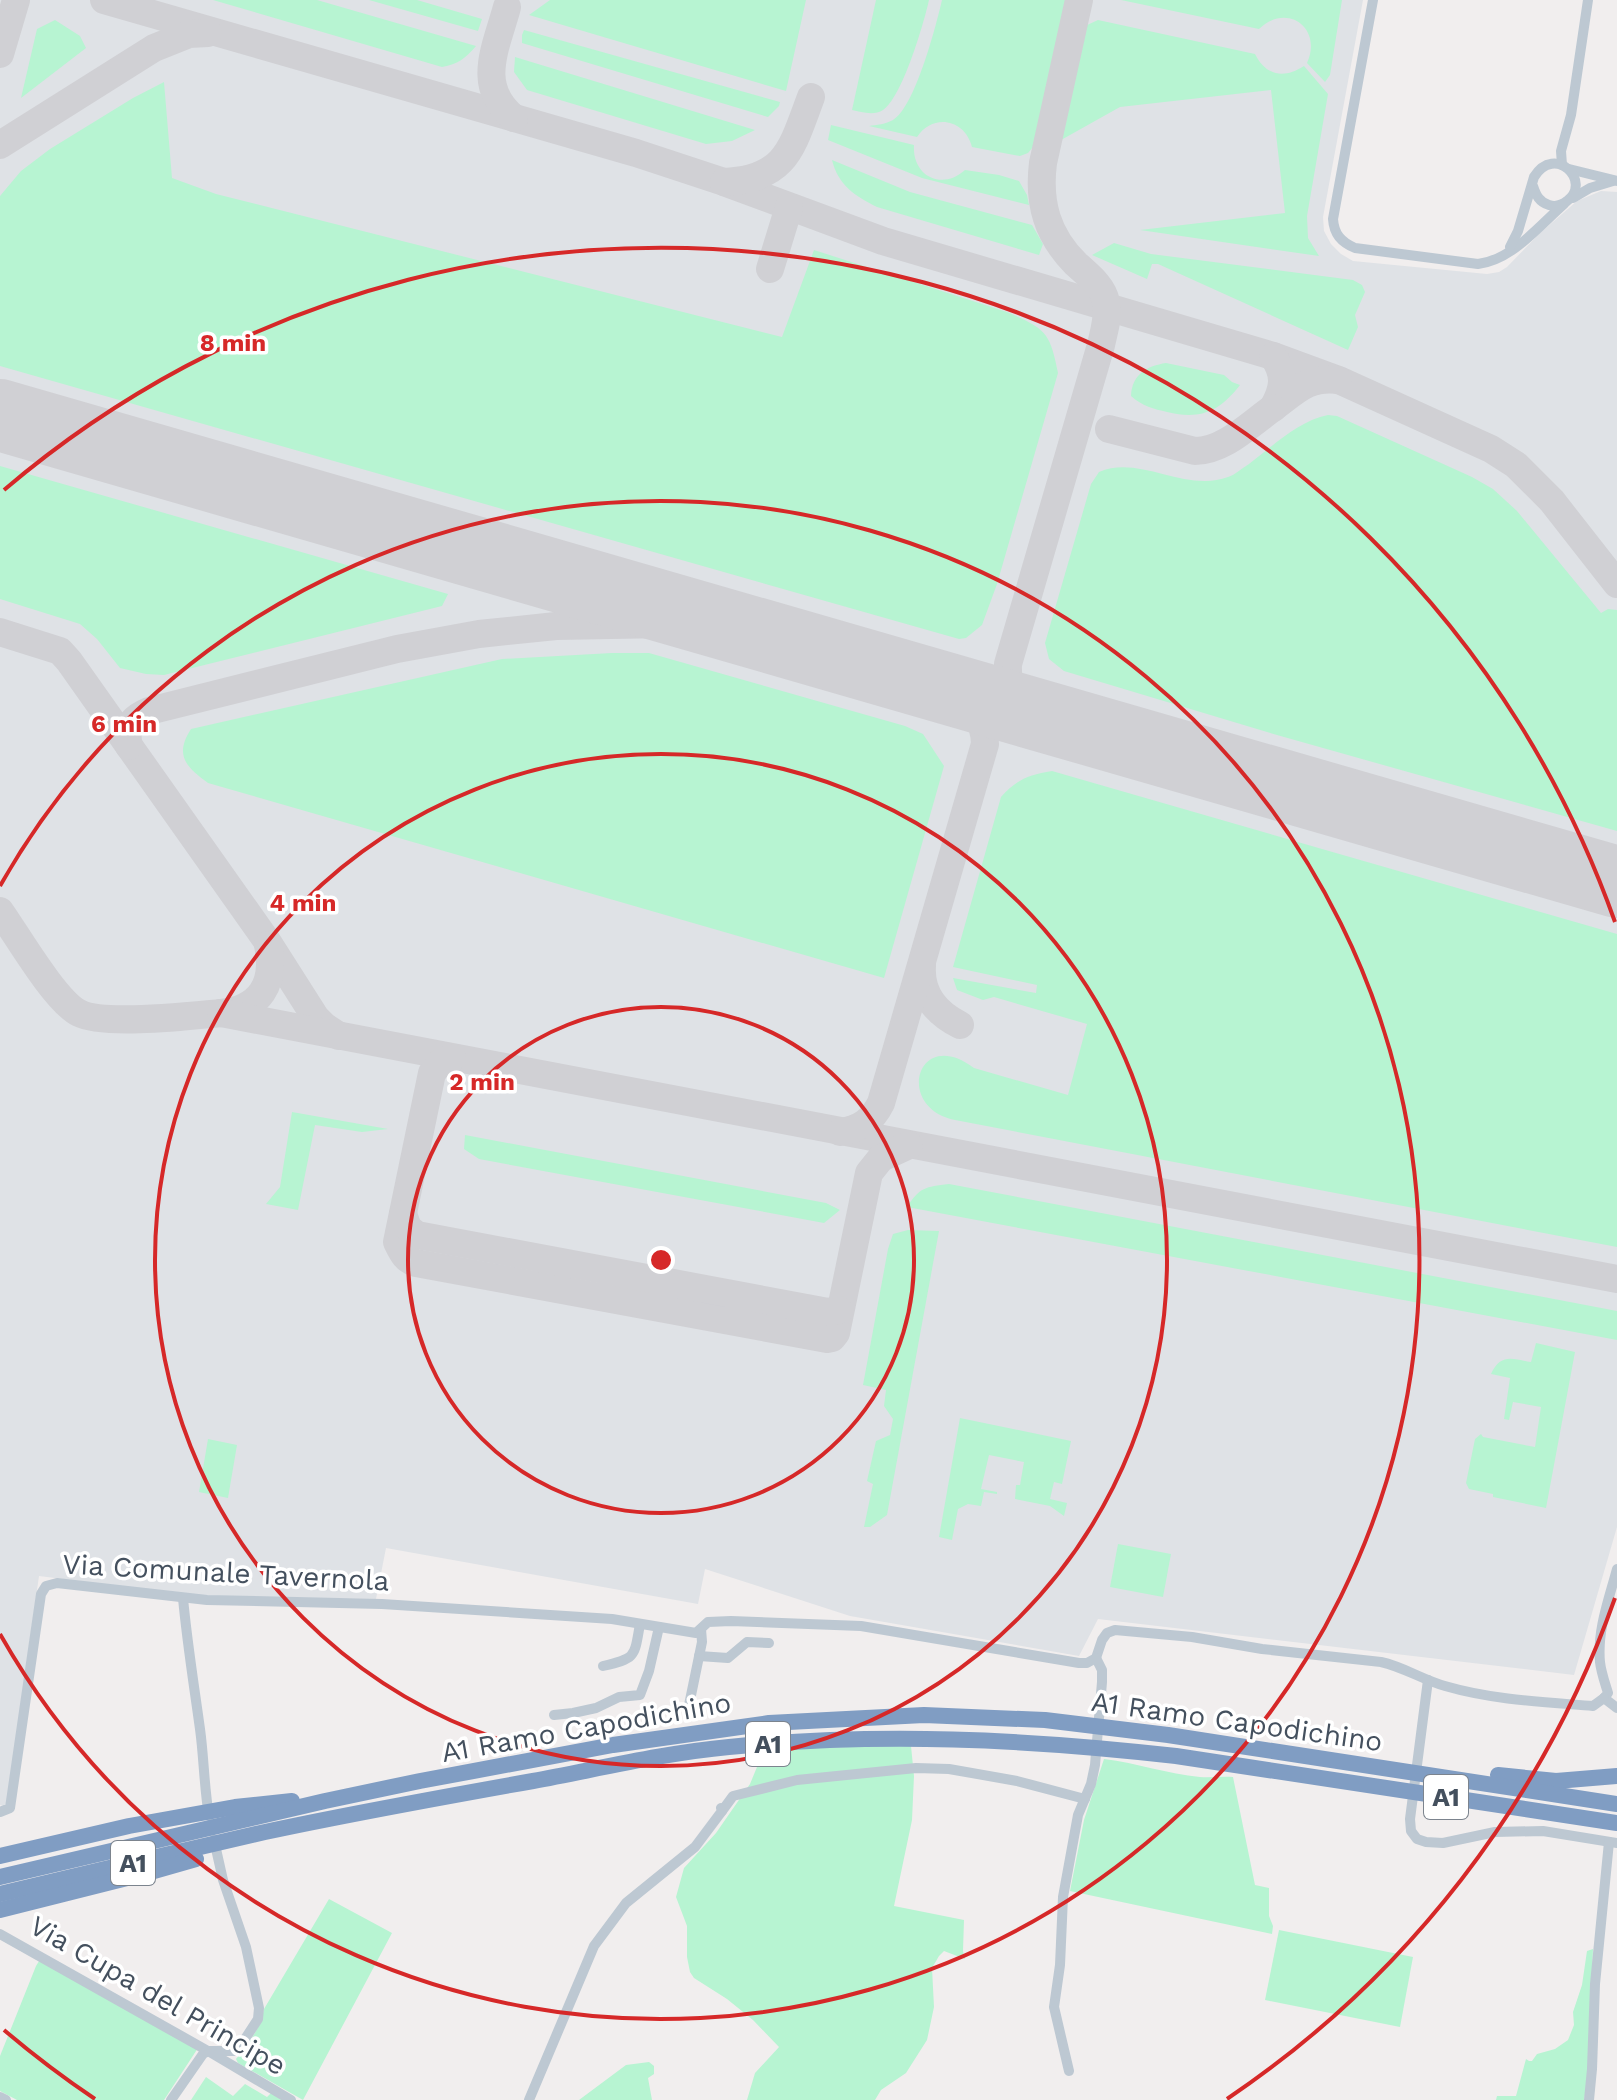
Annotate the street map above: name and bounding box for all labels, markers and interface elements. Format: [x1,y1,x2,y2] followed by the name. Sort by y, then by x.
[200,329,266,357] text: 8 min
[91,710,157,738] text: 6 min
[270,889,336,917] text: 4 min
[449,1068,515,1096] text: 2 min
[647,1246,675,1274] centre of rings
[62,1547,390,1598] street label: Via Comunale Tavernola
[1089,1685,1385,1758] street label: A1 Ramo Capodichino
[439,1686,734,1769] street label: A1 Ramo Capodichino
[746,1722,790,1766] road number: A1
[1424,1775,1468,1819] road number: A1
[111,1841,155,1885] road number: A1
[24,1909,292,2082] street label: Via Cupa del Principe

